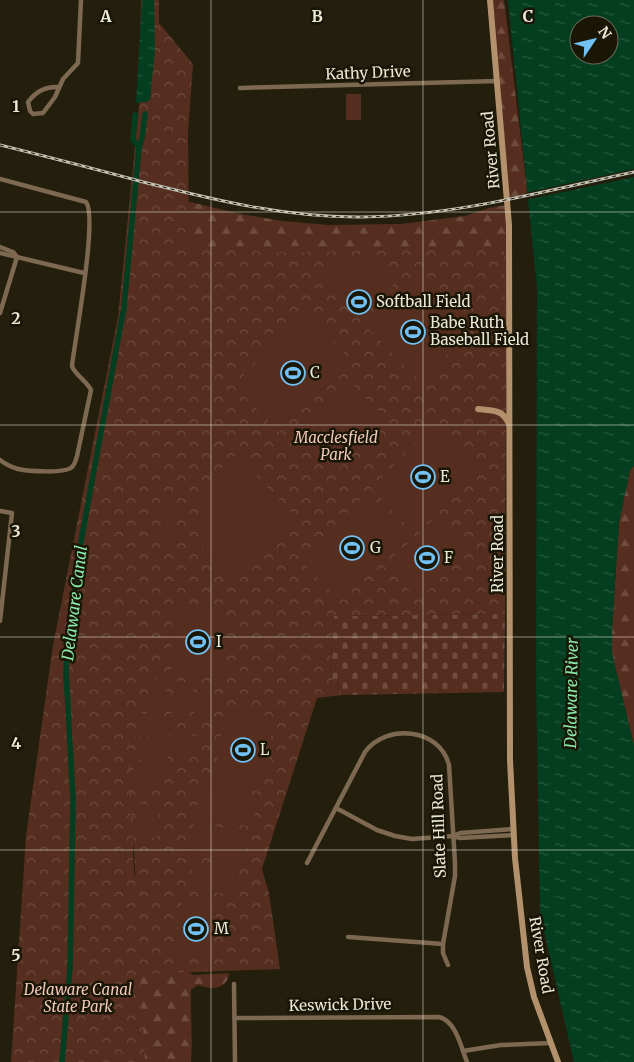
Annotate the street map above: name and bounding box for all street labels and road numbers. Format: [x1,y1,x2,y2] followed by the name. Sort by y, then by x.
[325,62,411,83] street label: Kathy Drive
[478,110,503,190] street label: River Road
[488,515,507,593] street label: River Road
[427,774,450,879] street label: Slate Hill Road
[525,915,558,995] street label: River Road
[288,994,392,1015] street label: Keswick Drive

